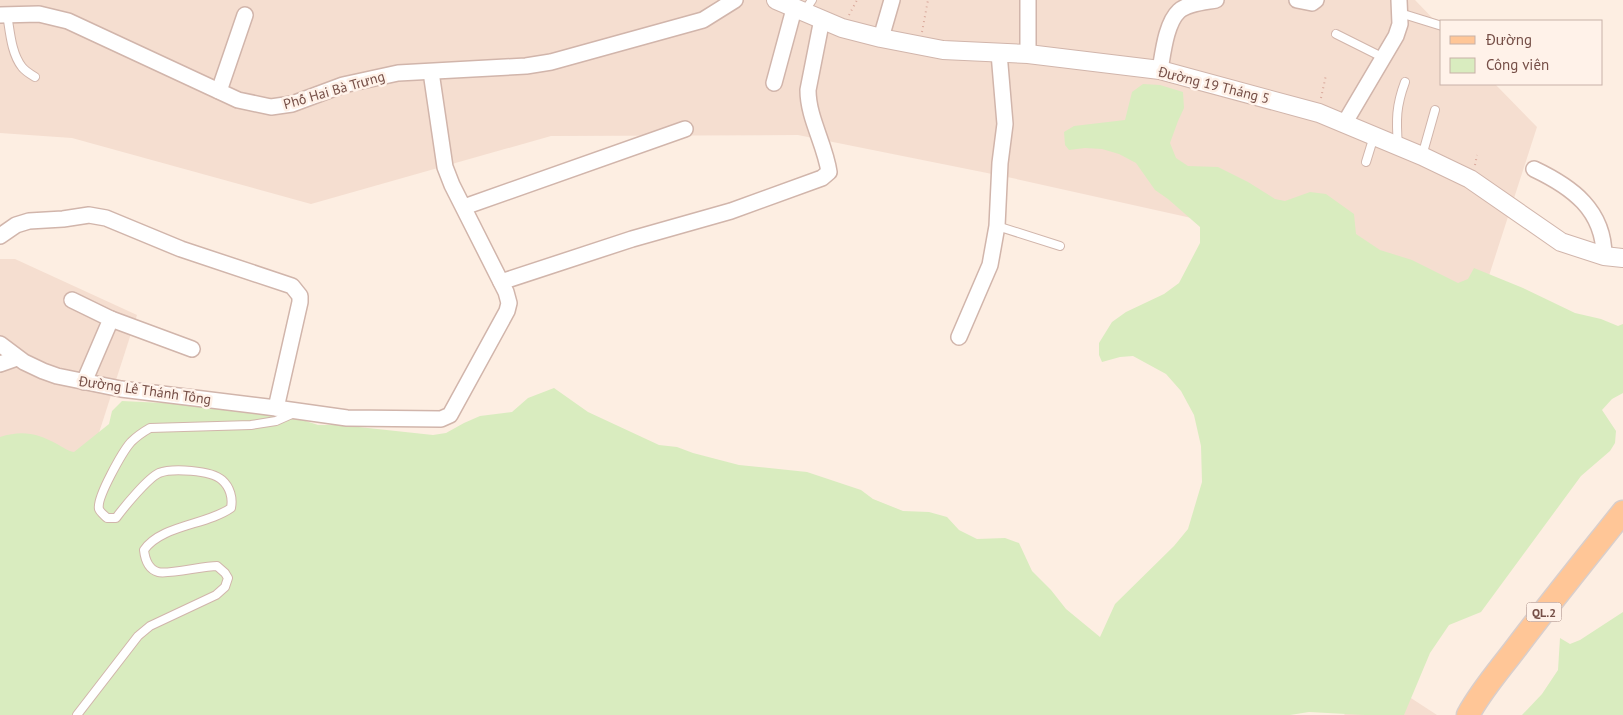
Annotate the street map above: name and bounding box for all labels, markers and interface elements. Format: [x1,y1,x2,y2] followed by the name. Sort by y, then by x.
[1440,20,1603,85] legend
[1485,30,1532,49] text: Đường
[1486,55,1549,74] text: Công viên
[1155,62,1272,108] street label: Đường 19 Tháng 5
[281,67,387,113] street label: Phố Hai Bà Trưng
[77,372,212,408] street label: Đường Lê Thánh Tông
[1526,602,1562,622] road number: QL.2

